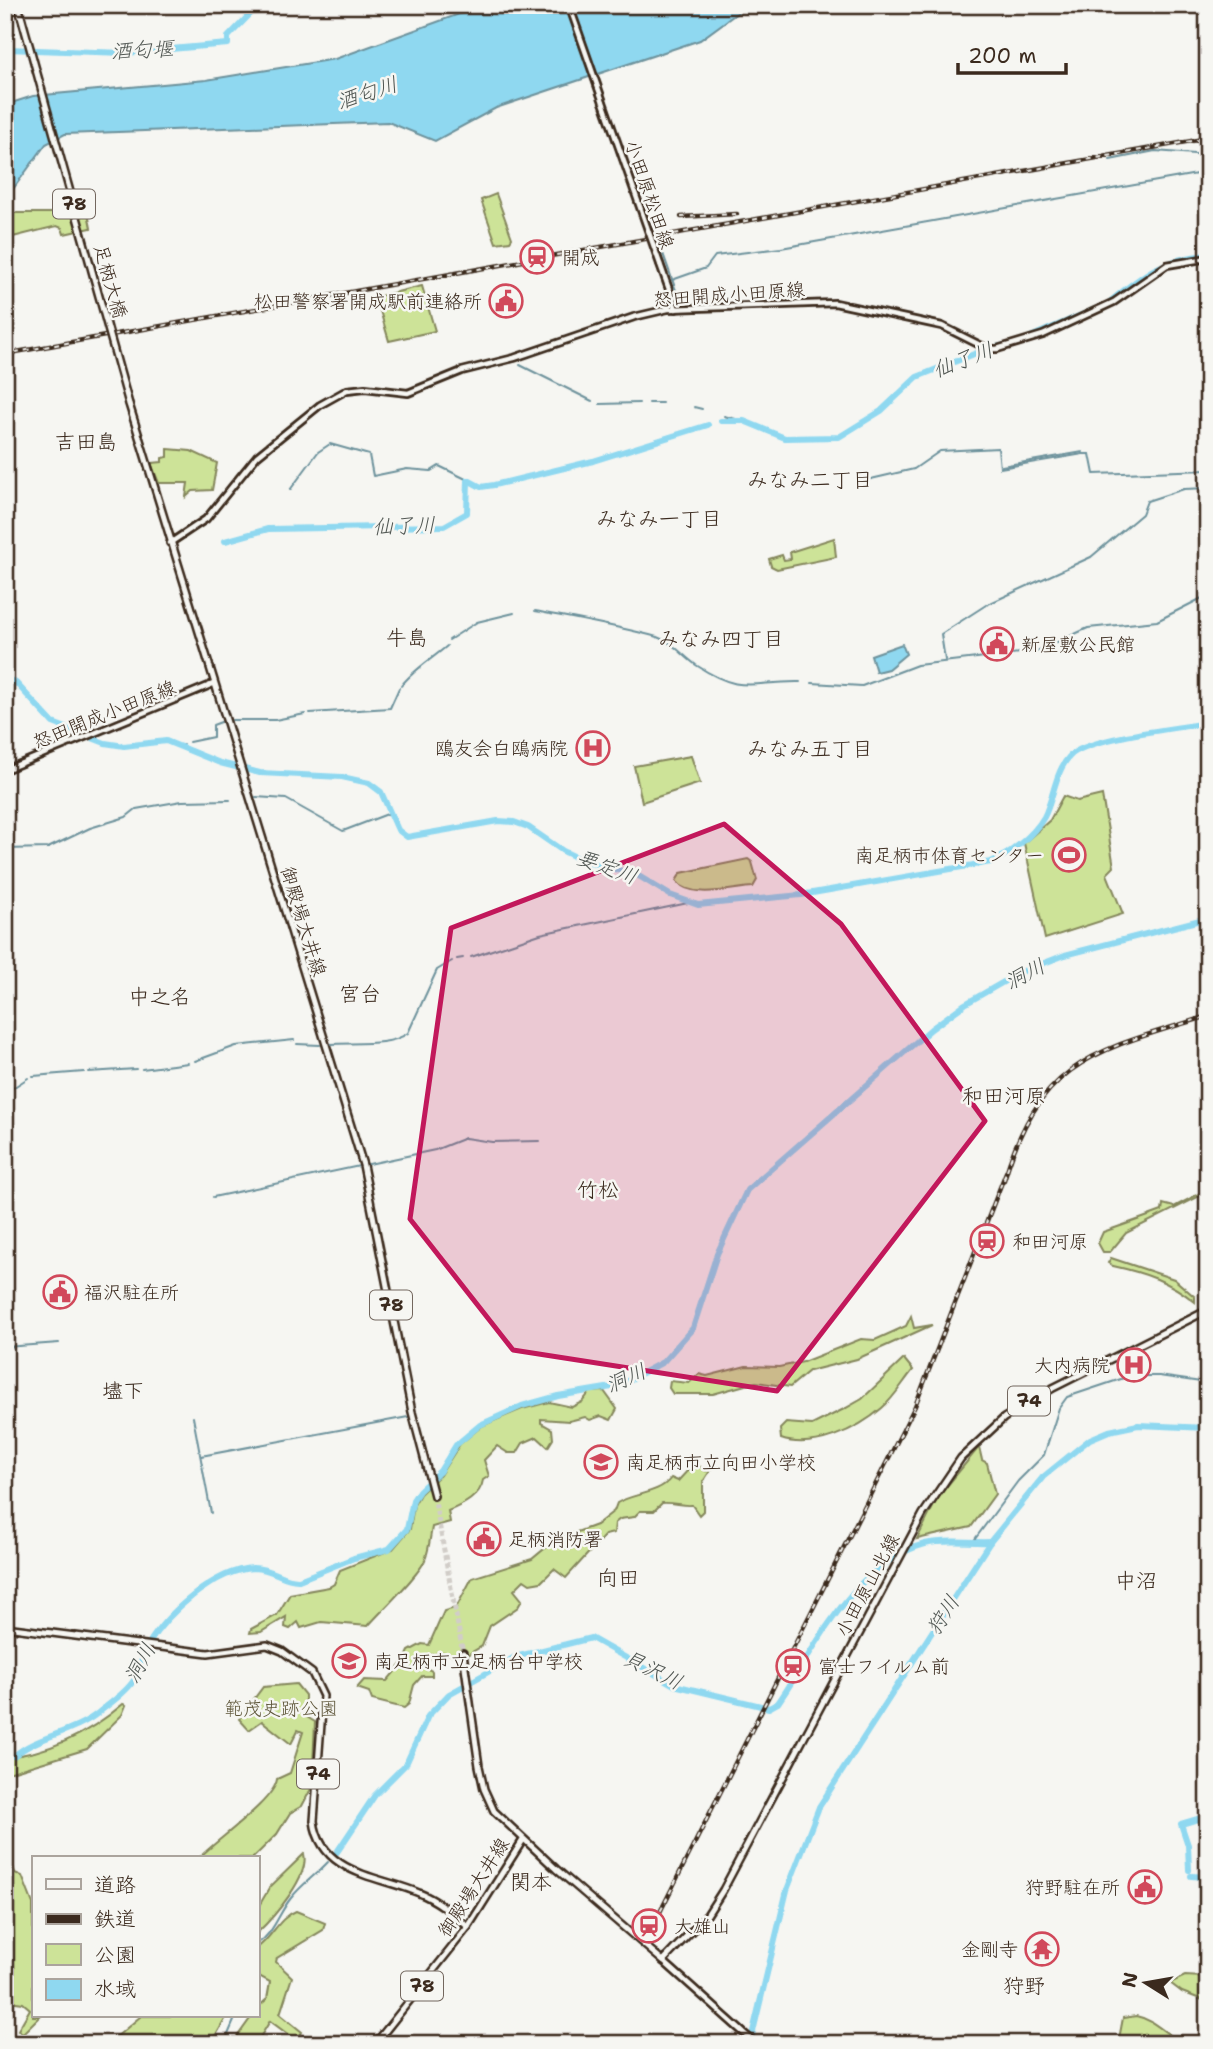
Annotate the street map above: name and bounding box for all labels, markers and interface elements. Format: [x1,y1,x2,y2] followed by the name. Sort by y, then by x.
[958,32,1066,76] scale bar
[110,34,176,66] water label: 酒匂堰
[968,42,1037,70] text: 200 m
[333,70,401,116] water label: 酒匂川
[619,136,680,252] street label: 小田原松田線
[53,190,95,218] road number: 78
[518,238,556,276] station icon: 開成
[88,241,133,321] street label: 足柄大橋
[562,245,600,270] place label: 開成
[652,277,806,312] street label: 怒田開成小田原線
[487,282,525,320] public building icon: 松田警察署開成駅前連絡所
[254,289,482,314] place label: 松田警察署開成駅前連絡所
[929,336,997,384] water label: 仙了川
[55,428,118,456] district label: 吉田島
[747,466,873,494] district label: みなみ二丁目
[596,505,722,533] district label: みなみ一丁目
[372,511,436,541] water label: 仙了川
[386,624,428,652] district label: 牛島
[658,625,784,653] district label: みなみ四丁目
[978,625,1016,663] public building icon: 新屋敷公民館
[1021,632,1135,657] place label: 新屋敷公民館
[29,674,179,755] street label: 怒田開成小田原線
[574,729,612,767] hospital icon: 鴎友会白鴎病院
[747,735,873,763] district label: みなみ五丁目
[435,736,568,761] place label: 鴎友会白鴎病院
[1050,836,1088,874] sports icon: 南足柄市体育センター
[573,843,641,891] water label: 要定川
[855,843,1044,868] place label: 南足柄市体育センター
[275,863,332,979] street label: 御殿場大井線
[1000,952,1050,996] water label: 洞川
[339,980,381,1008] district label: 宮台
[129,983,192,1011] district label: 中之名
[962,1082,1046,1110] district label: 和田河原
[577,1176,619,1204] district label: 竹松
[968,1222,1006,1260] station icon: 和田河原
[1012,1229,1088,1254] place label: 和田河原
[41,1273,79,1311] public building icon: 福沢駐在所
[84,1280,179,1305] place label: 福沢駐在所
[370,1290,412,1320] road number: 78
[1115,1346,1153,1384] hospital icon: 大内病院
[1034,1353,1110,1378] place label: 大内病院
[601,1357,651,1399] water label: 洞川
[102,1377,144,1405] district label: 壗下
[1008,1386,1050,1416] road number: 74
[582,1443,620,1481] school or university icon: 南足柄市立向田小学校
[626,1450,816,1475] place label: 南足柄市立向田小学校
[465,1520,503,1558] public building icon: 足柄消防署
[508,1527,603,1552] place label: 足柄消防署
[830,1529,905,1641] street label: 小田原山北線
[597,1564,639,1592] district label: 向田
[1115,1567,1157,1595] district label: 中沼
[920,1590,966,1640] water label: 狩川
[118,1638,162,1688] water label: 洞川
[330,1642,368,1680] school or university icon: 南足柄市立足柄台中学校
[619,1644,687,1696] water label: 貝沢川
[774,1647,812,1685] station icon: 富士フイルム前
[374,1649,583,1674] place label: 南足柄市立足柄台中学校
[818,1654,950,1679] place label: 富士フイルム前
[224,1696,338,1721] park label: 範茂史跡公園
[297,1759,339,1788] road number: 74
[432,1833,515,1942] street label: 御殿場大井線
[32,1856,259,2018] legend
[510,1868,552,1896] district label: 関本
[1126,1868,1164,1906] public building icon: 狩野駐在所
[94,1871,136,1899] text: 道路
[1025,1875,1120,1900] place label: 狩野駐在所
[94,1905,136,1933] text: 鉄道
[630,1907,668,1945] station icon: 大雄山
[674,1914,731,1939] place label: 大雄山
[1023,1930,1061,1968] temple icon: 金剛寺
[961,1937,1018,1962] place label: 金剛寺
[94,1941,136,1969] text: 公園
[1112,1948,1182,2018] north arrow
[1116,1970,1144,1990] text: N
[401,1972,443,2000] road number: 78
[1003,1972,1045,2000] district label: 狩野
[94,1975,136,2003] text: 水域

